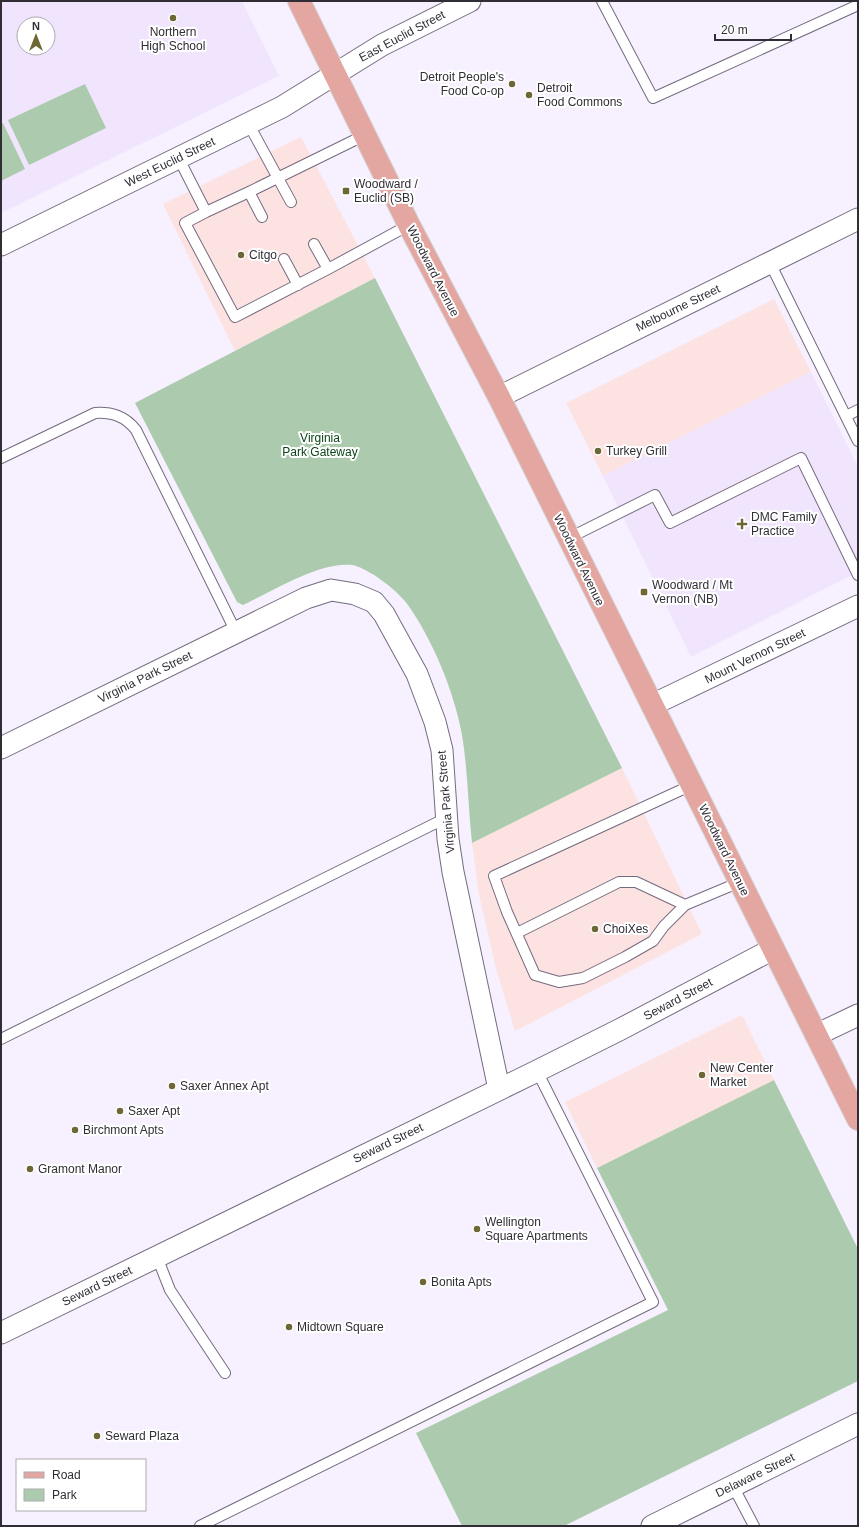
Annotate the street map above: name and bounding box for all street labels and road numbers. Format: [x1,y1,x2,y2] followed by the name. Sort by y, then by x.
[357,7,448,65] street label: East Euclid Street
[123,134,218,190] street label: West Euclid Street
[404,223,462,319] street label: Woodward Avenue
[634,281,723,334] street label: Melbourne Street
[551,512,607,608] street label: Woodward Avenue
[702,625,808,686] street label: Mount Vernon Street
[96,648,195,706] street label: Virginia Park Street
[434,749,457,854] street label: Virginia Park Street
[696,802,752,898] street label: Woodward Avenue
[641,975,715,1023] street label: Seward Street
[351,1120,426,1166] street label: Seward Street
[60,1263,135,1309] street label: Seward Street
[713,1450,797,1500] street label: Delaware Street

